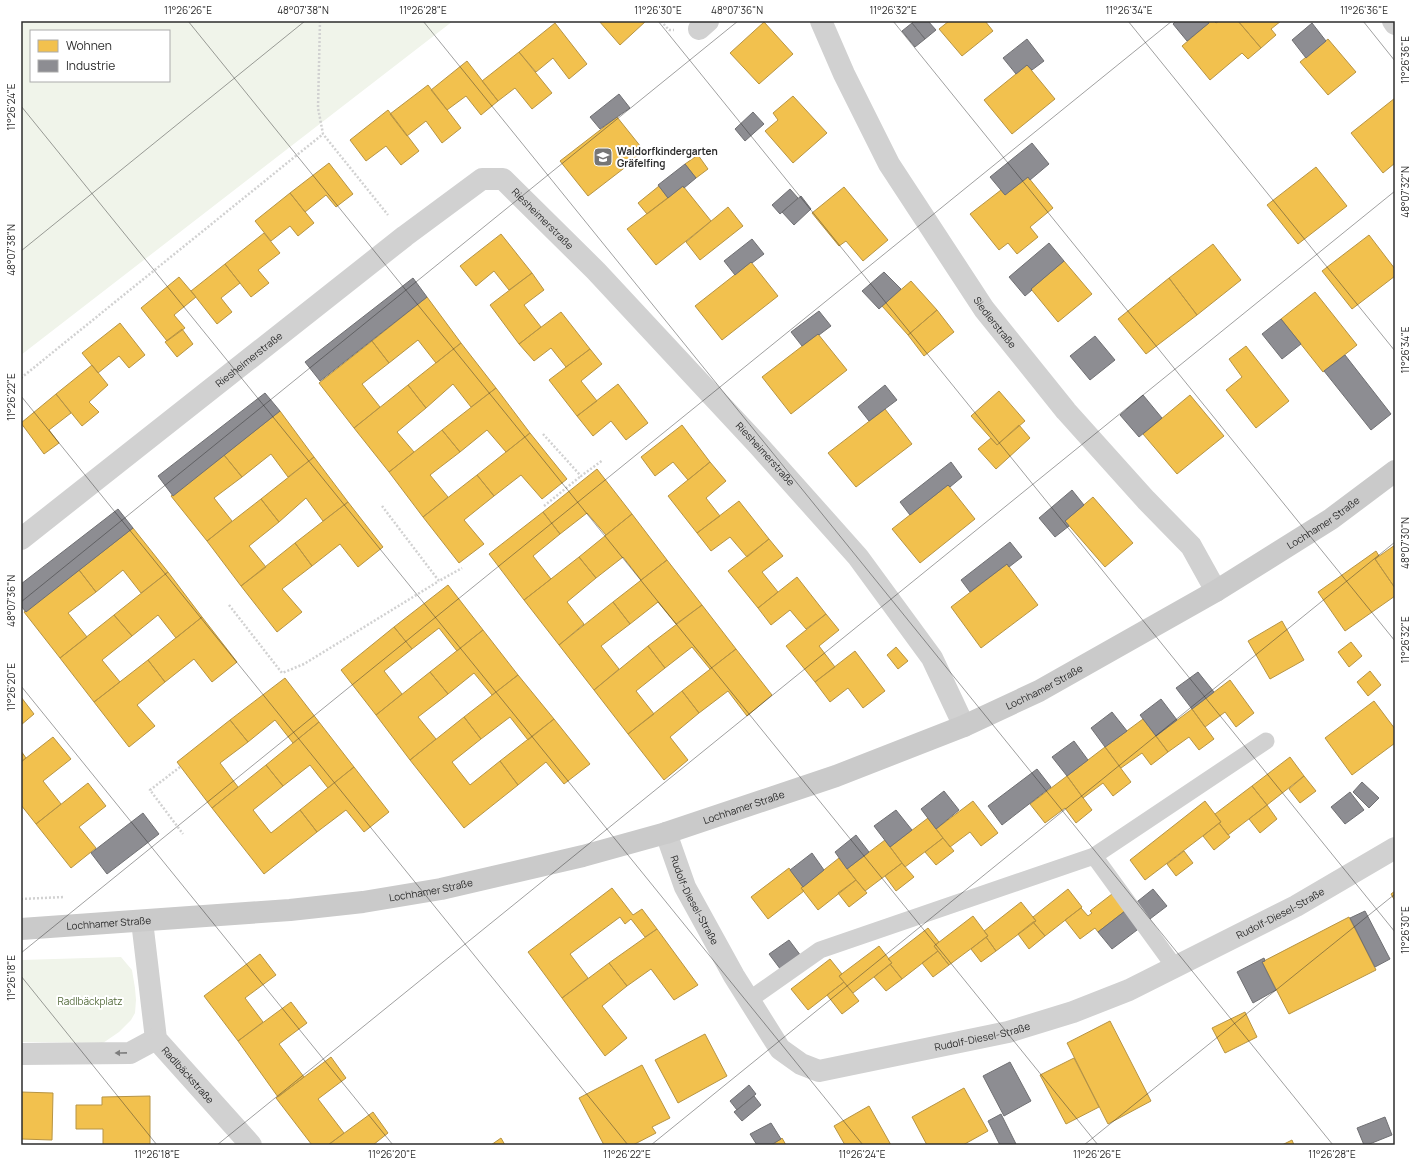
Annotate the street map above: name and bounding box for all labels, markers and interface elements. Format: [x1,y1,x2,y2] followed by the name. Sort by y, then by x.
[164,3,212,17] text: 11°26'26"E
[277,3,329,17] text: 48°07'38"N
[399,3,447,17] text: 11°26'28"E
[634,3,682,17] text: 11°26'30"E
[711,3,763,17] text: 48°07'36"N
[869,3,917,17] text: 11°26'32"E
[1105,3,1153,17] text: 11°26'34"E
[1340,3,1388,17] text: 11°26'36"E
[30,30,170,82] legend
[1398,36,1412,84] text: 11°26'36"E
[66,37,112,54] text: Wohnen
[66,57,115,74] text: Industrie
[4,83,18,131] text: 11°26'24"E
[617,144,718,170] place label: Waldorfkindergarten Gräfelfing
[592,146,614,168] school or university icon: Waldorfkindergarten Gräfelfing
[1398,166,1412,218] text: 48°07'32"N
[509,185,577,252] street label: Riesheimerstraße
[4,224,18,276] text: 48°07'38"N
[971,294,1020,351] street label: Siedlerstraße
[1398,326,1412,374] text: 11°26'34"E
[212,328,285,390] street label: Riesheimerstraße
[4,373,18,421] text: 11°26'22"E
[733,419,798,489] street label: Riesheimerstraße
[1284,493,1362,552] street label: Lochhamer Straße
[1398,517,1412,569] text: 48°07'30"N
[4,575,18,627] text: 48°07'36"N
[1398,616,1412,664] text: 11°26'32"E
[1003,661,1085,713] street label: Lochhamer Straße
[4,663,18,711] text: 11°26'20"E
[701,787,786,827] street label: Lochhamer Straße
[667,853,722,947] street label: Rudolf-Diesel-Straße
[388,875,474,905] street label: Lochhamer Straße
[1234,884,1327,942] street label: Rudolf-Diesel-Straße
[1398,906,1412,954] text: 11°26'30"E
[66,913,152,933] street label: Lochhamer Straße
[4,955,18,1001] text: 11°26'18"E
[57,994,123,1008] park label: Radlbäckplatz
[933,1019,1032,1054] street label: Rudolf-Diesel-Straße
[159,1043,218,1107] street label: Radlbäckstraße
[114,1050,127,1056] one-way arrow
[134,1147,180,1161] text: 11°26'18"E
[368,1147,416,1161] text: 11°26'20"E
[603,1147,651,1161] text: 11°26'22"E
[838,1147,886,1161] text: 11°26'24"E
[1073,1147,1121,1161] text: 11°26'26"E
[1308,1147,1356,1161] text: 11°26'28"E

